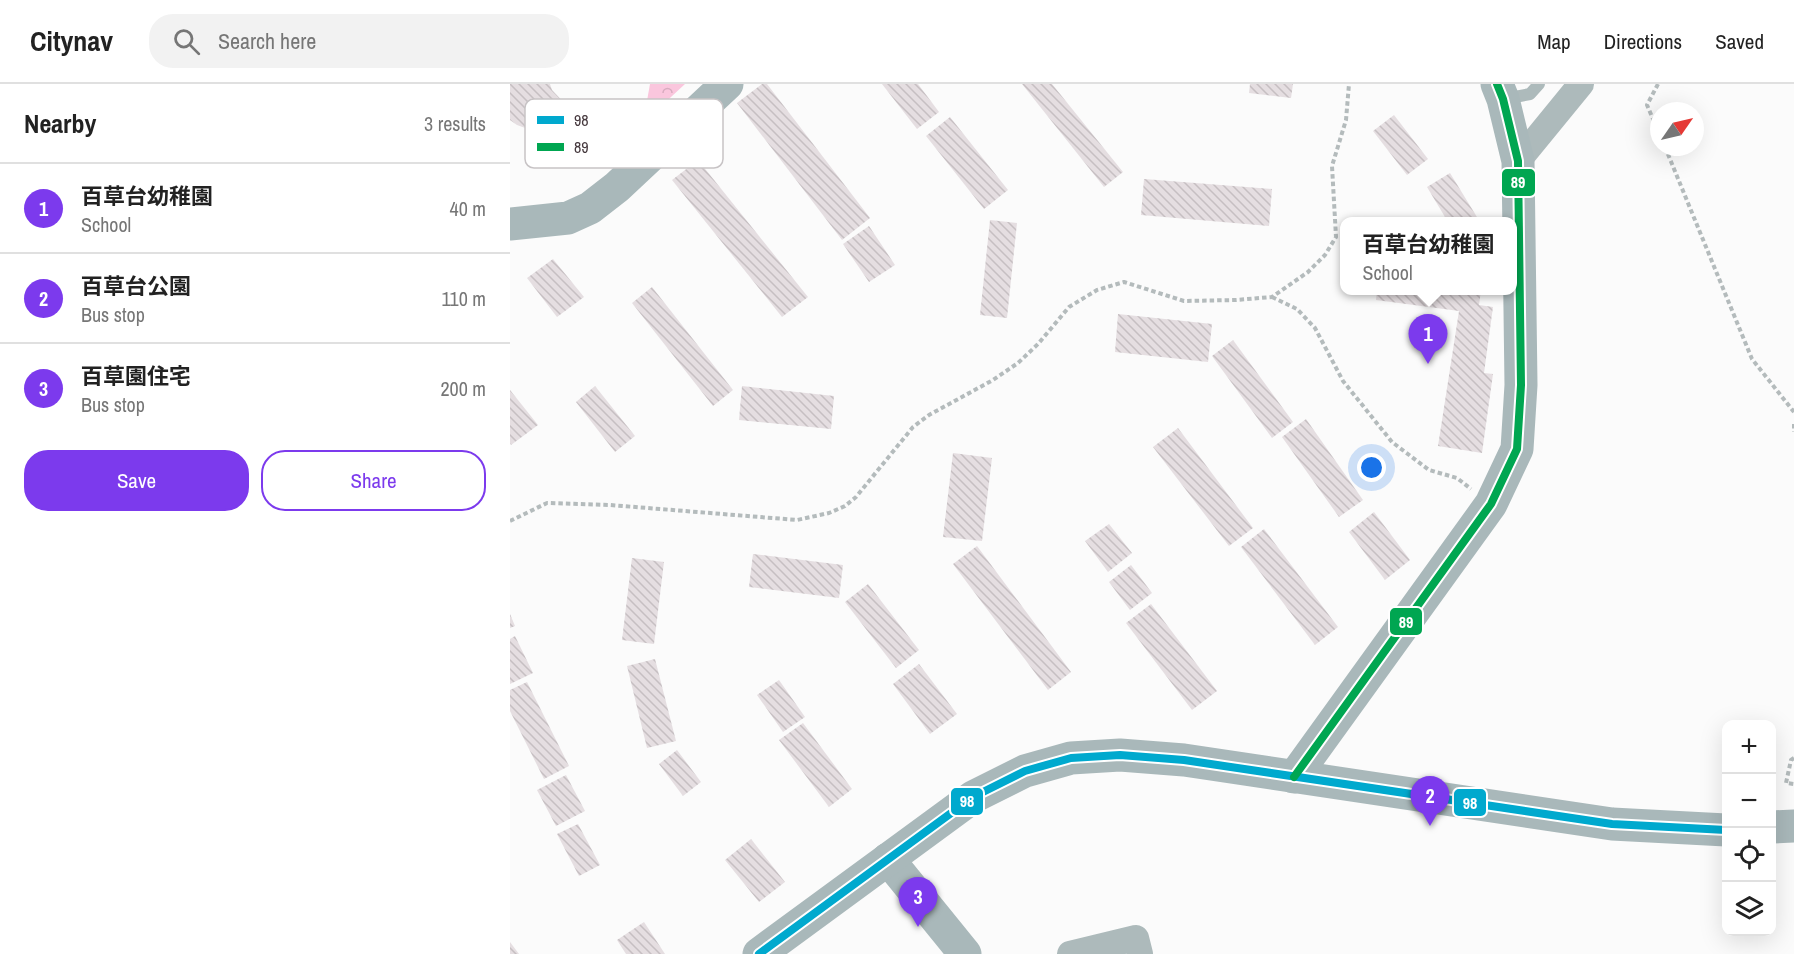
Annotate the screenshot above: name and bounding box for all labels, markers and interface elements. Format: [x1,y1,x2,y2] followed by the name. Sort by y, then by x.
[149,14,569,68] search box
[30,22,113,60] text: Citynav
[170,25,203,58] icon: search
[218,26,316,56] text: Search here
[1537,27,1571,56] text: Map
[1604,27,1682,56] text: Directions
[1715,27,1764,56] text: Saved
[525,99,723,168] legend
[1650,102,1704,156] north arrow
[24,106,96,141] text: Nearby
[574,109,589,131] text: 98
[424,110,486,137] text: 3 results
[574,136,589,158] text: 89
[1501,168,1536,197] line badge: 89
[1511,171,1525,193] text: 89
[81,181,213,211] text: 百草台幼稚園
[39,195,48,222] text: 1
[450,195,486,222] text: 40 m
[81,211,131,238] text: School
[1340,217,1517,295] popup
[1362,229,1495,259] text: 百草台幼稚園
[1362,259,1413,286] text: School
[81,271,191,301] text: 百草台公園
[39,285,48,312] text: 2
[442,285,486,312] text: 110 m
[81,301,145,328] text: Bus stop
[1408,314,1448,364] pin: 1
[81,361,191,391] text: 百草園住宅
[39,375,48,402] text: 3
[440,375,486,402] text: 200 m
[81,391,145,418] text: Bus stop
[24,450,249,511] button: Save
[261,450,486,511] button: Share
[1357,453,1386,482] your location
[1389,607,1423,636] line badge: 89
[1399,611,1413,633] text: 89
[1722,720,1776,936] map controls
[1722,720,1776,774] button: +
[1722,774,1776,828] button: −
[1410,776,1450,826] pin: 2
[950,787,984,816] line badge: 98
[1453,788,1487,817] line badge: 98
[960,790,974,812] text: 98
[1463,792,1477,814] text: 98
[1722,828,1776,882] button: locate
[898,878,938,927] pin: 3
[1722,882,1776,936] button: layers

